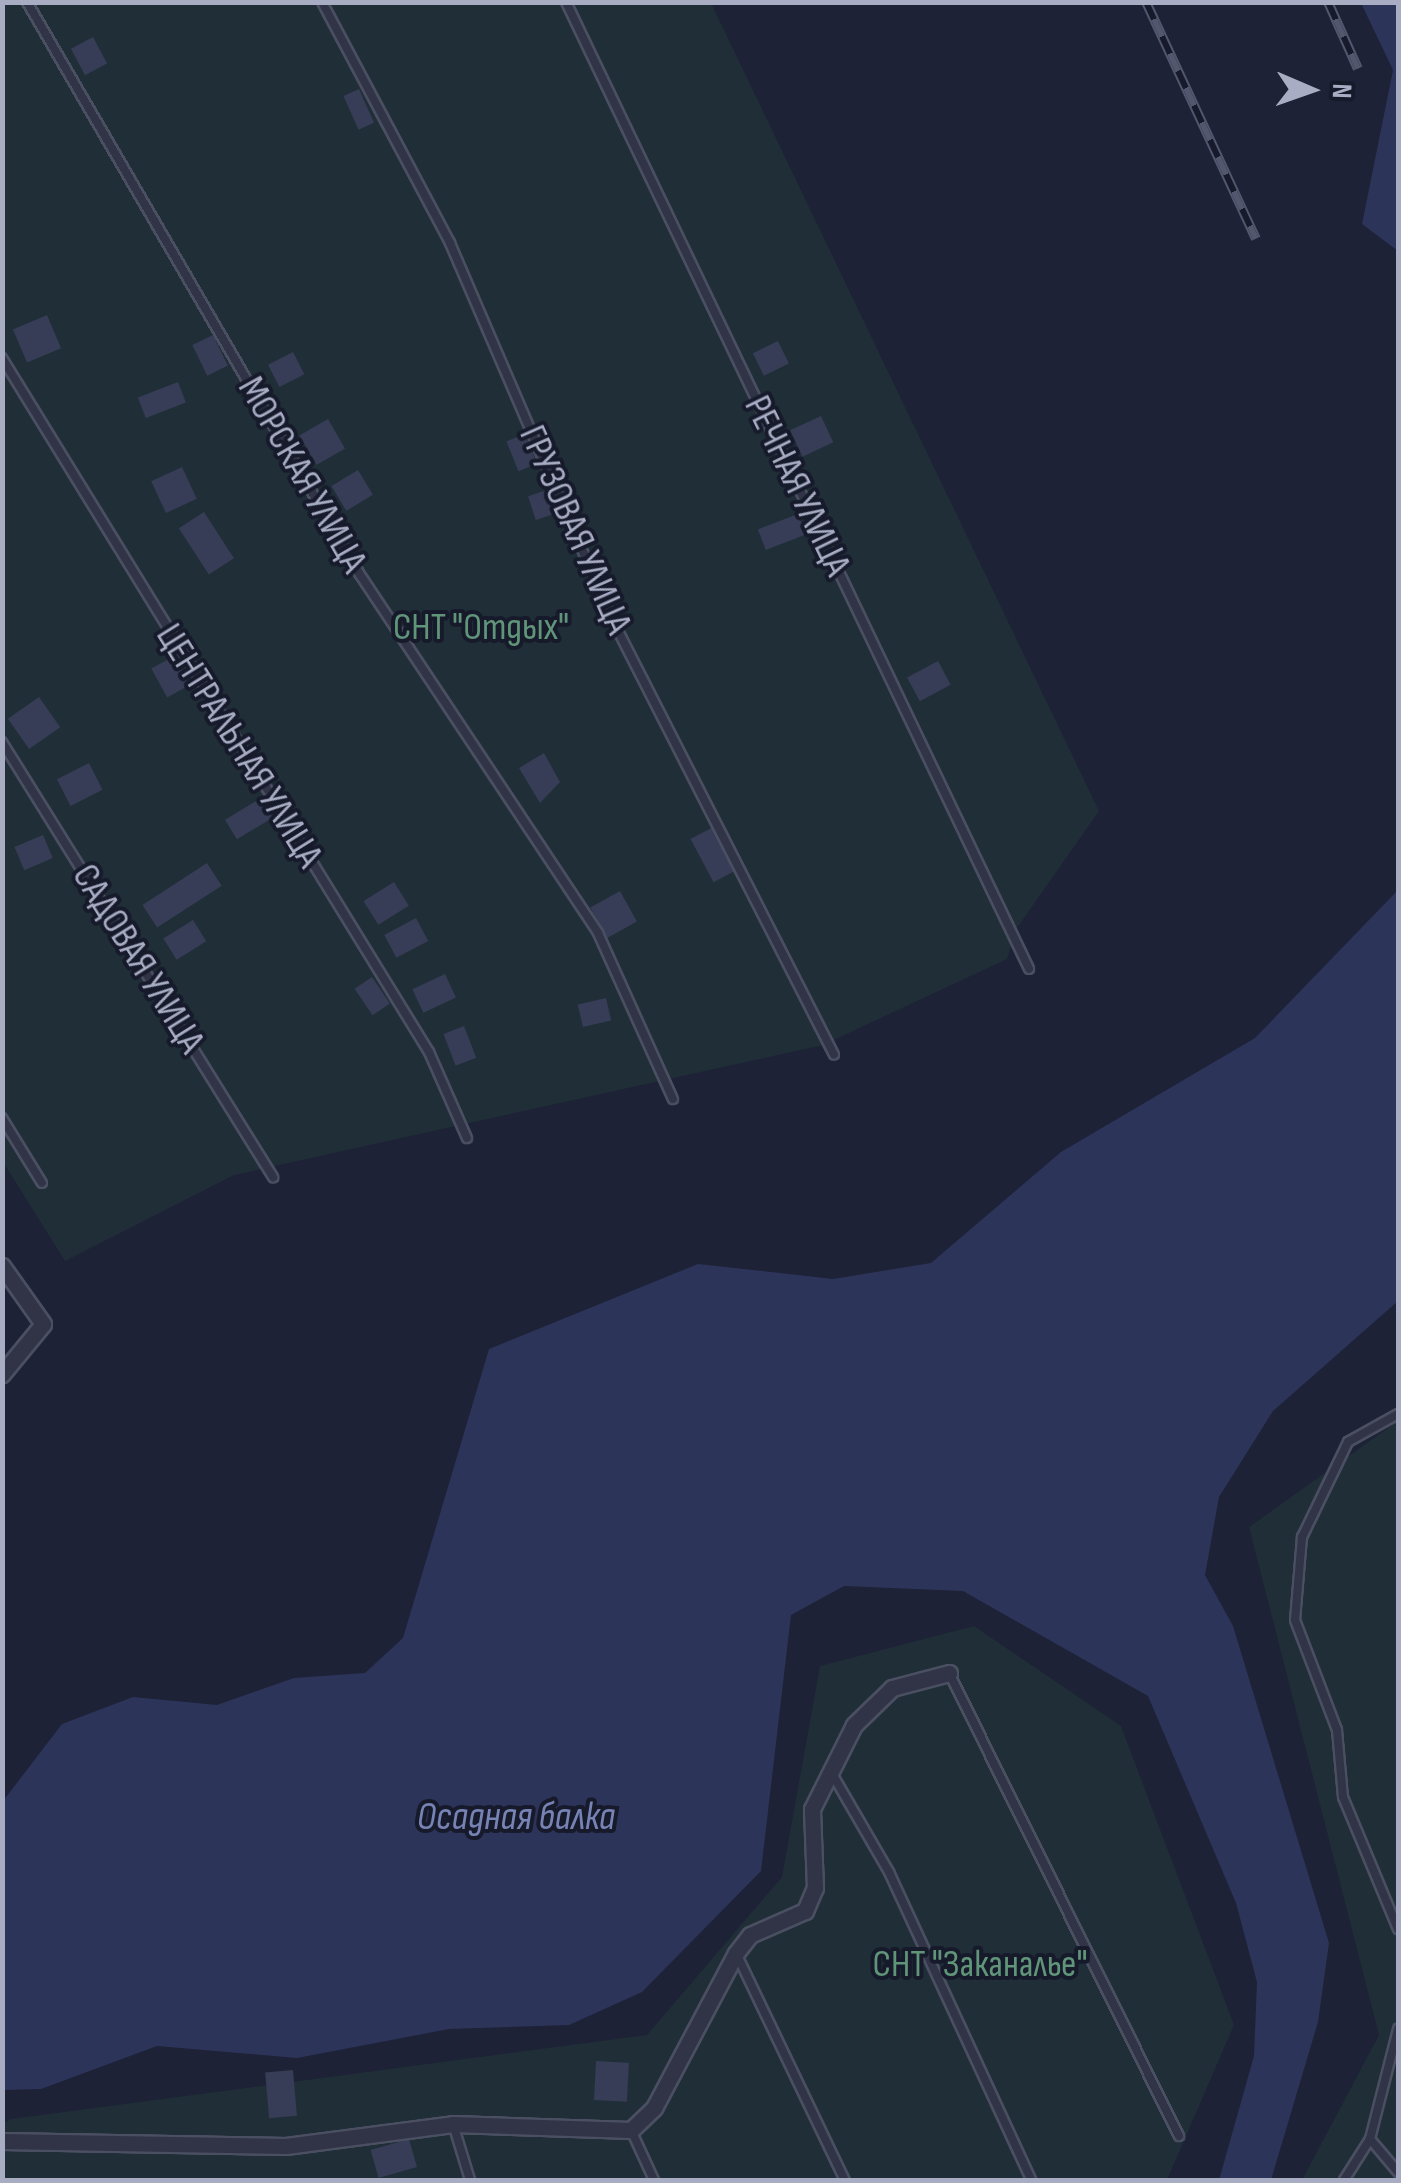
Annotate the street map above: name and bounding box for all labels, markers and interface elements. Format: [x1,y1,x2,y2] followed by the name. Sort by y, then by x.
[1261,40,1361,140] north arrow
[1325,83,1358,99] text: N
[228,369,376,581] street label: МОРСКАЯ УЛИЦА
[734,389,860,583] street label: РЕЧНАЯ УЛИЦА
[509,419,641,641] street label: ГРУЗОВАЯ УЛИЦА
[393,605,569,651] park label: СНТ "Отдых"
[146,616,332,876] street label: ЦЕНТРАЛЬНАЯ УЛИЦА
[62,856,214,1062] street label: САДОВАЯ УЛИЦА
[417,1793,615,1841] water label: Осадная балка
[873,1942,1087,1988] park label: СНТ "Заканалье"

